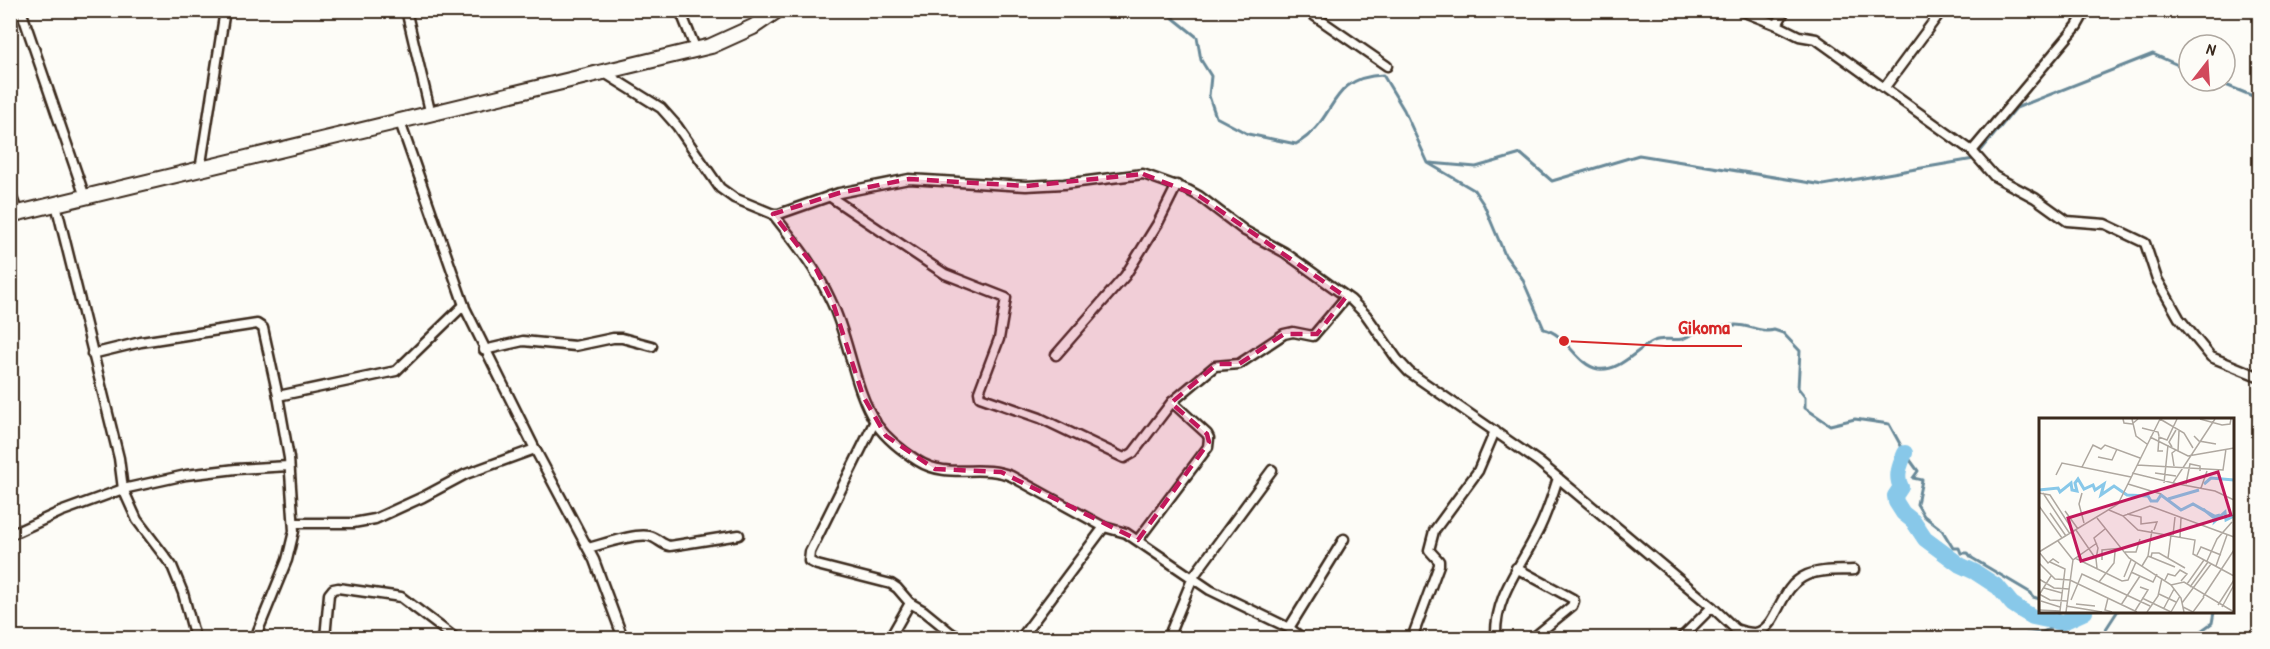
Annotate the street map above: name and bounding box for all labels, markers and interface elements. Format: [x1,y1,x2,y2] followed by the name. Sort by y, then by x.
[2177,33,2237,93] north arrow
[2204,37,2219,61] text: N
[1666,308,1742,346] callout: Gikoma
[1678,313,1730,340] text: Gikoma
[2039,418,2234,613] inset map

